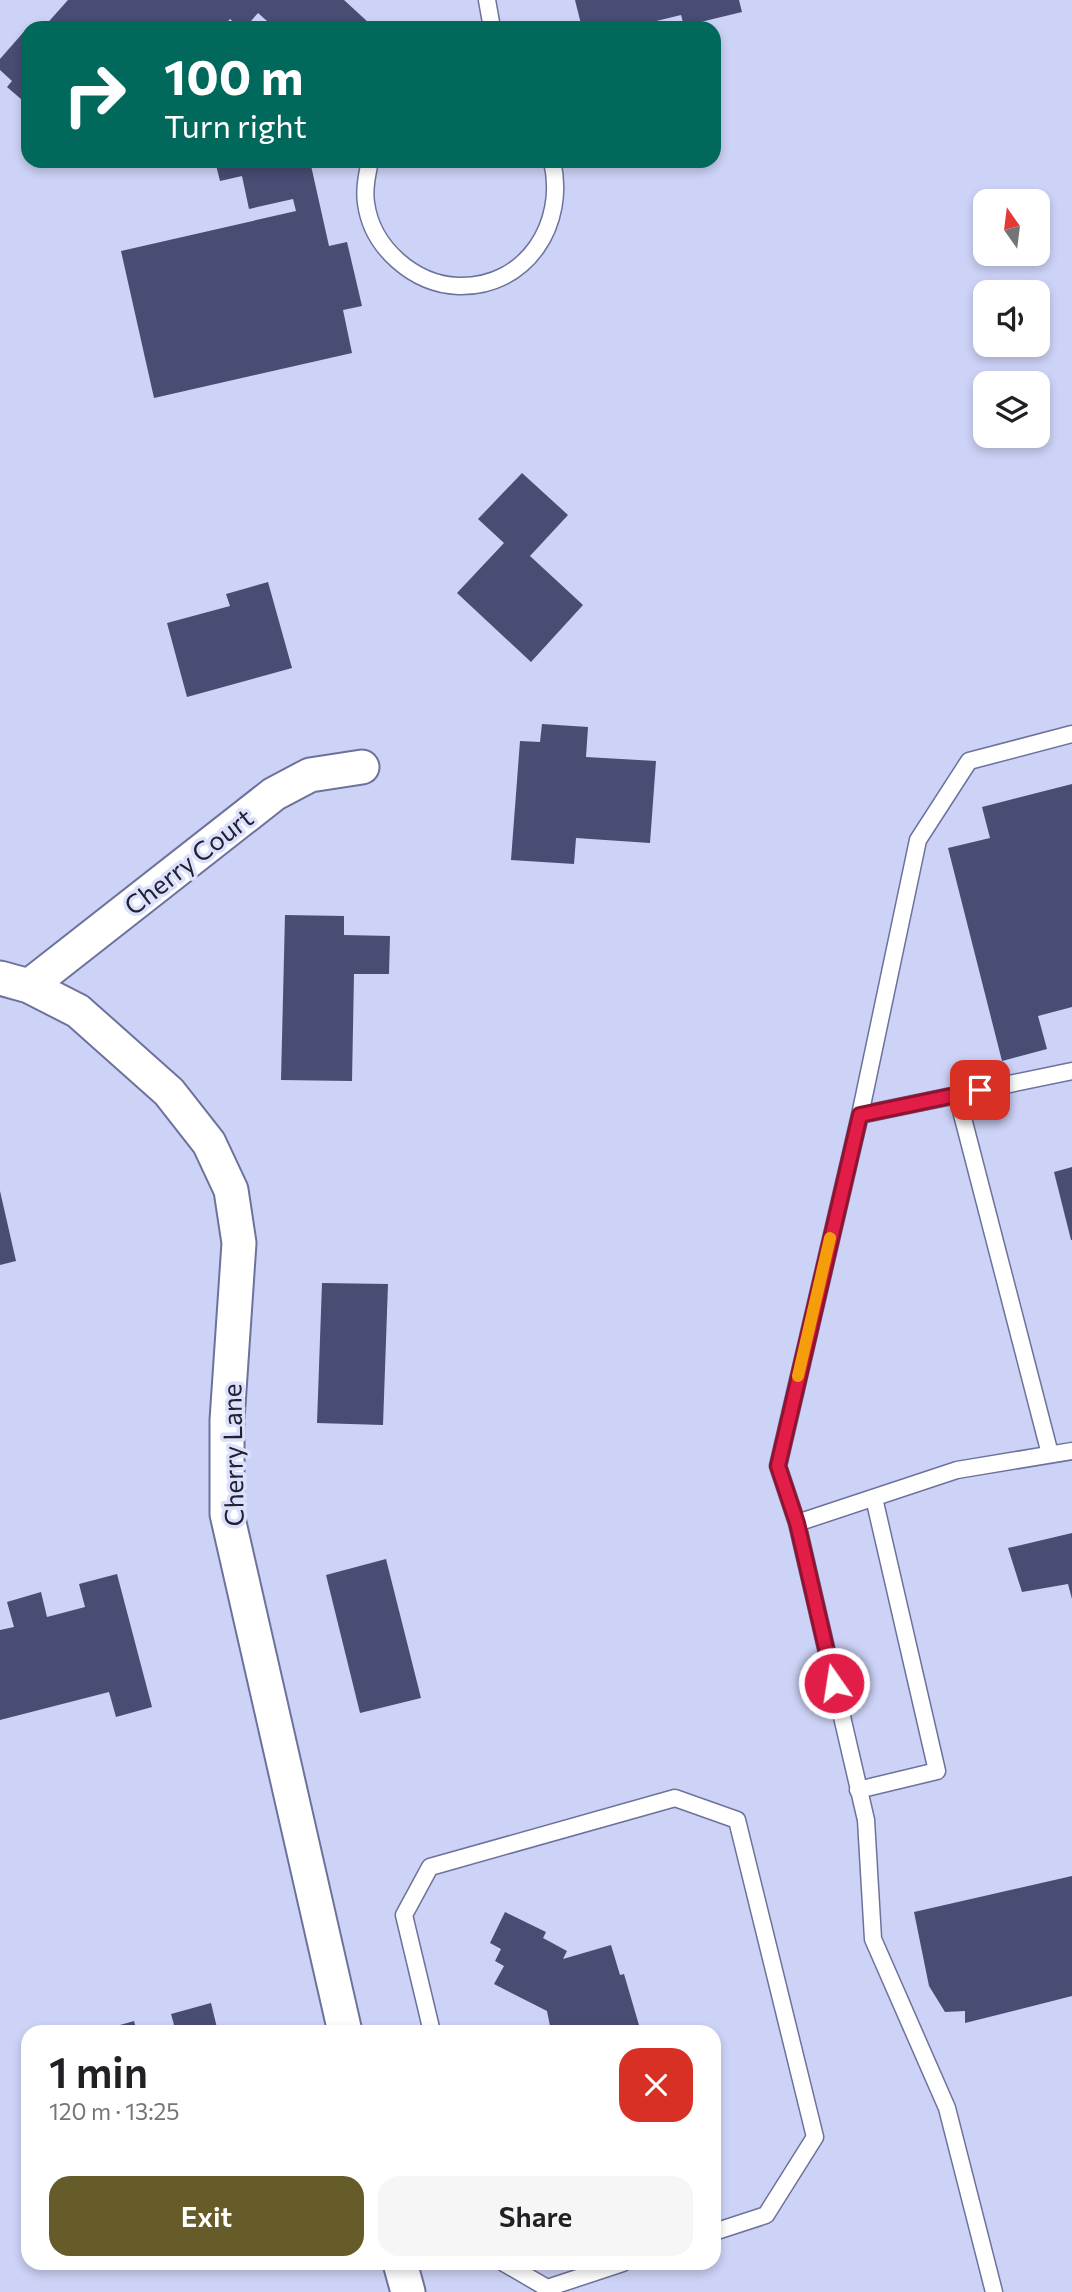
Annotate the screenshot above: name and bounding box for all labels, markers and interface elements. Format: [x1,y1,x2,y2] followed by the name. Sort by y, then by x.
[164,45,303,105] text: 100 m
[49,49,140,140] icon: right
[164,105,307,145] text: Turn right
[973,189,1050,266] north arrow
[973,189,1050,448] map controls
[973,280,1050,357] button: sound
[973,371,1050,448] button: layers
[118,801,258,921] street label: Cherry Court
[950,1060,1010,1120] pin
[961,1071,999,1109] icon: arrive
[215,1383,249,1527] street label: Cherry Lane
[797,1646,871,1720] position arrow
[49,2045,148,2097] text: 1 min
[619,2048,693,2122] button: close
[49,2097,180,2125] text: 120 m · 13:25
[49,2176,364,2256] button: Exit
[378,2176,693,2256] button: Share

